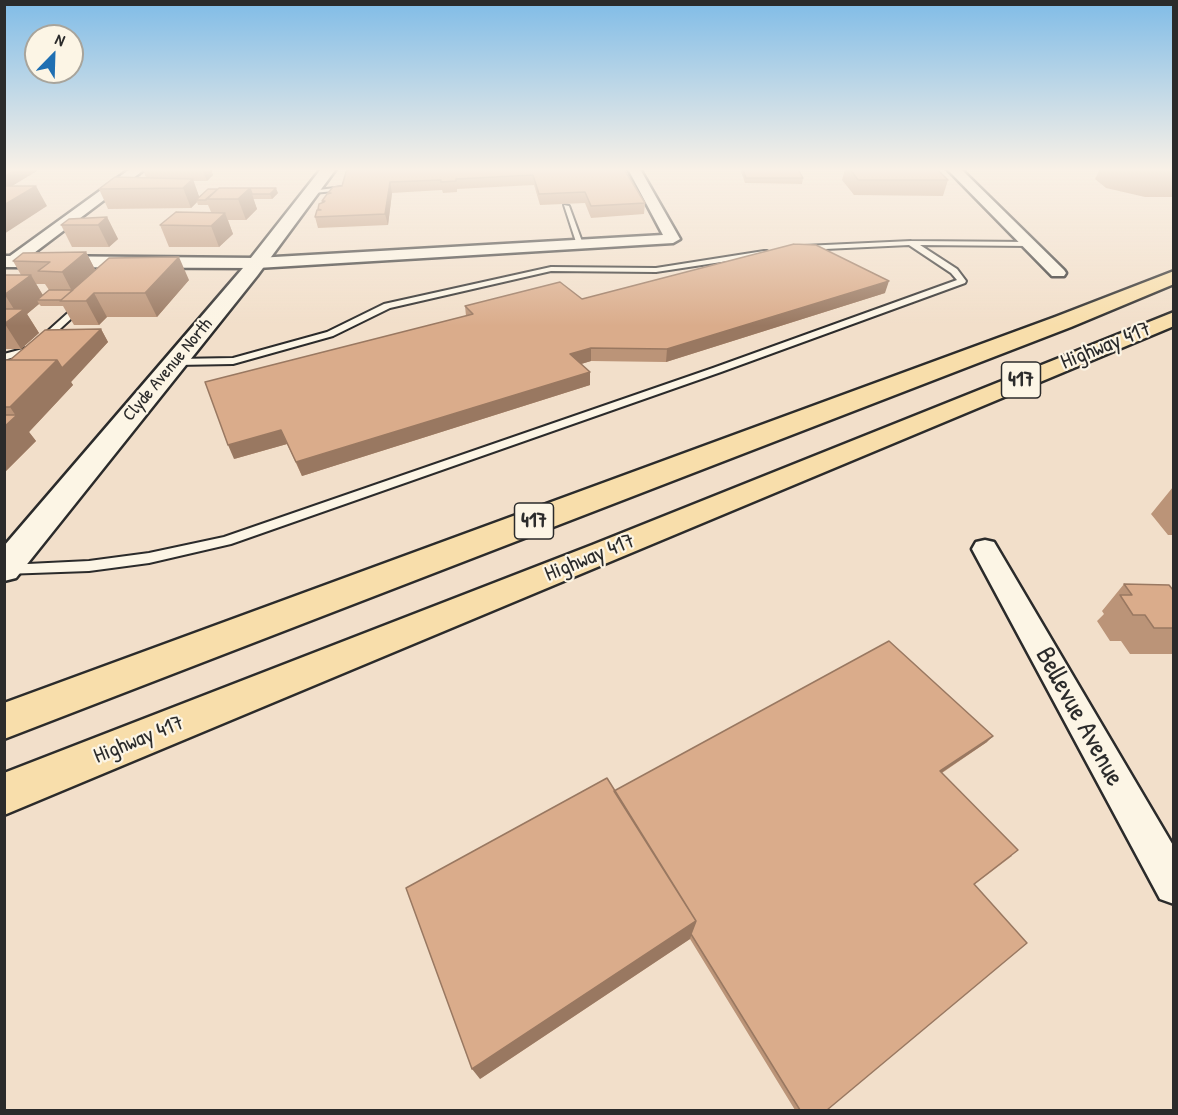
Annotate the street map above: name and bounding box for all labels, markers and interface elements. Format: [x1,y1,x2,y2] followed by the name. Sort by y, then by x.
[24,24,84,84] north arrow
[52,27,68,51] text: N
[119,314,217,426] street label: Clyde Avenue North
[1057,316,1155,376] street label: Highway 417
[1002,362,1040,398] road number: 417
[514,503,554,539] road number: 417
[541,528,639,588] street label: Highway 417
[1028,642,1130,792] street label: Bellevue Avenue
[90,710,188,770] street label: Highway 417

